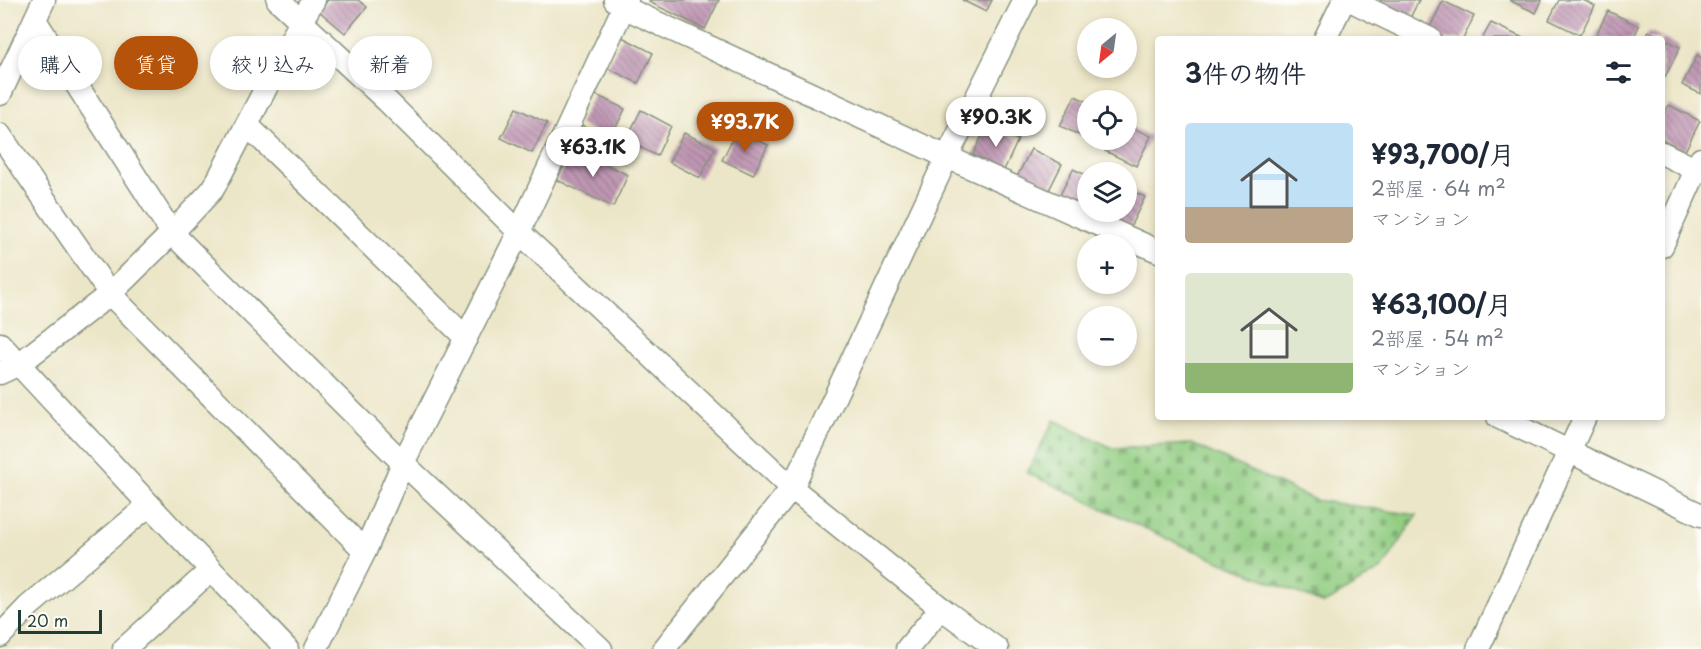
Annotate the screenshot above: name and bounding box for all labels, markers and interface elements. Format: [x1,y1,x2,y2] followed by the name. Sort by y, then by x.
[1077,18,1137,78] north arrow
[1077,18,1137,366] map controls
[18,36,102,90] chip: 購入
[114,36,198,90] chip: 賃貸
[210,36,336,90] chip: 絞り込み
[348,36,432,90] chip: 新着
[1185,53,1306,92] text: 3件の物件
[1602,56,1635,89] icon: filters
[1077,90,1137,150] button: locate
[947,97,1045,148] pin: ¥90.3K
[960,101,1032,131] text: ¥90.3K
[696,102,794,153] pin: ¥93.7K
[711,106,779,136] text: ¥93.7K
[544,127,642,178] pin: ¥63.1K
[560,131,626,161] text: ¥63.1K
[1371,134,1515,173] text: ¥93,700/月
[1233,147,1305,219] icon: home
[1077,162,1137,222] button: layers
[1371,173,1506,203] text: 2部屋 · 64 m²
[1371,203,1470,233] text: マンション
[1077,234,1137,294] button: +
[1371,284,1512,323] text: ¥63,100/月
[1233,297,1305,369] icon: home
[1077,306,1137,366] button: −
[1371,323,1504,353] text: 2部屋 · 54 m²
[1371,353,1470,383] text: マンション
[18,607,102,634] scale bar
[27,608,68,632] text: 20 m

